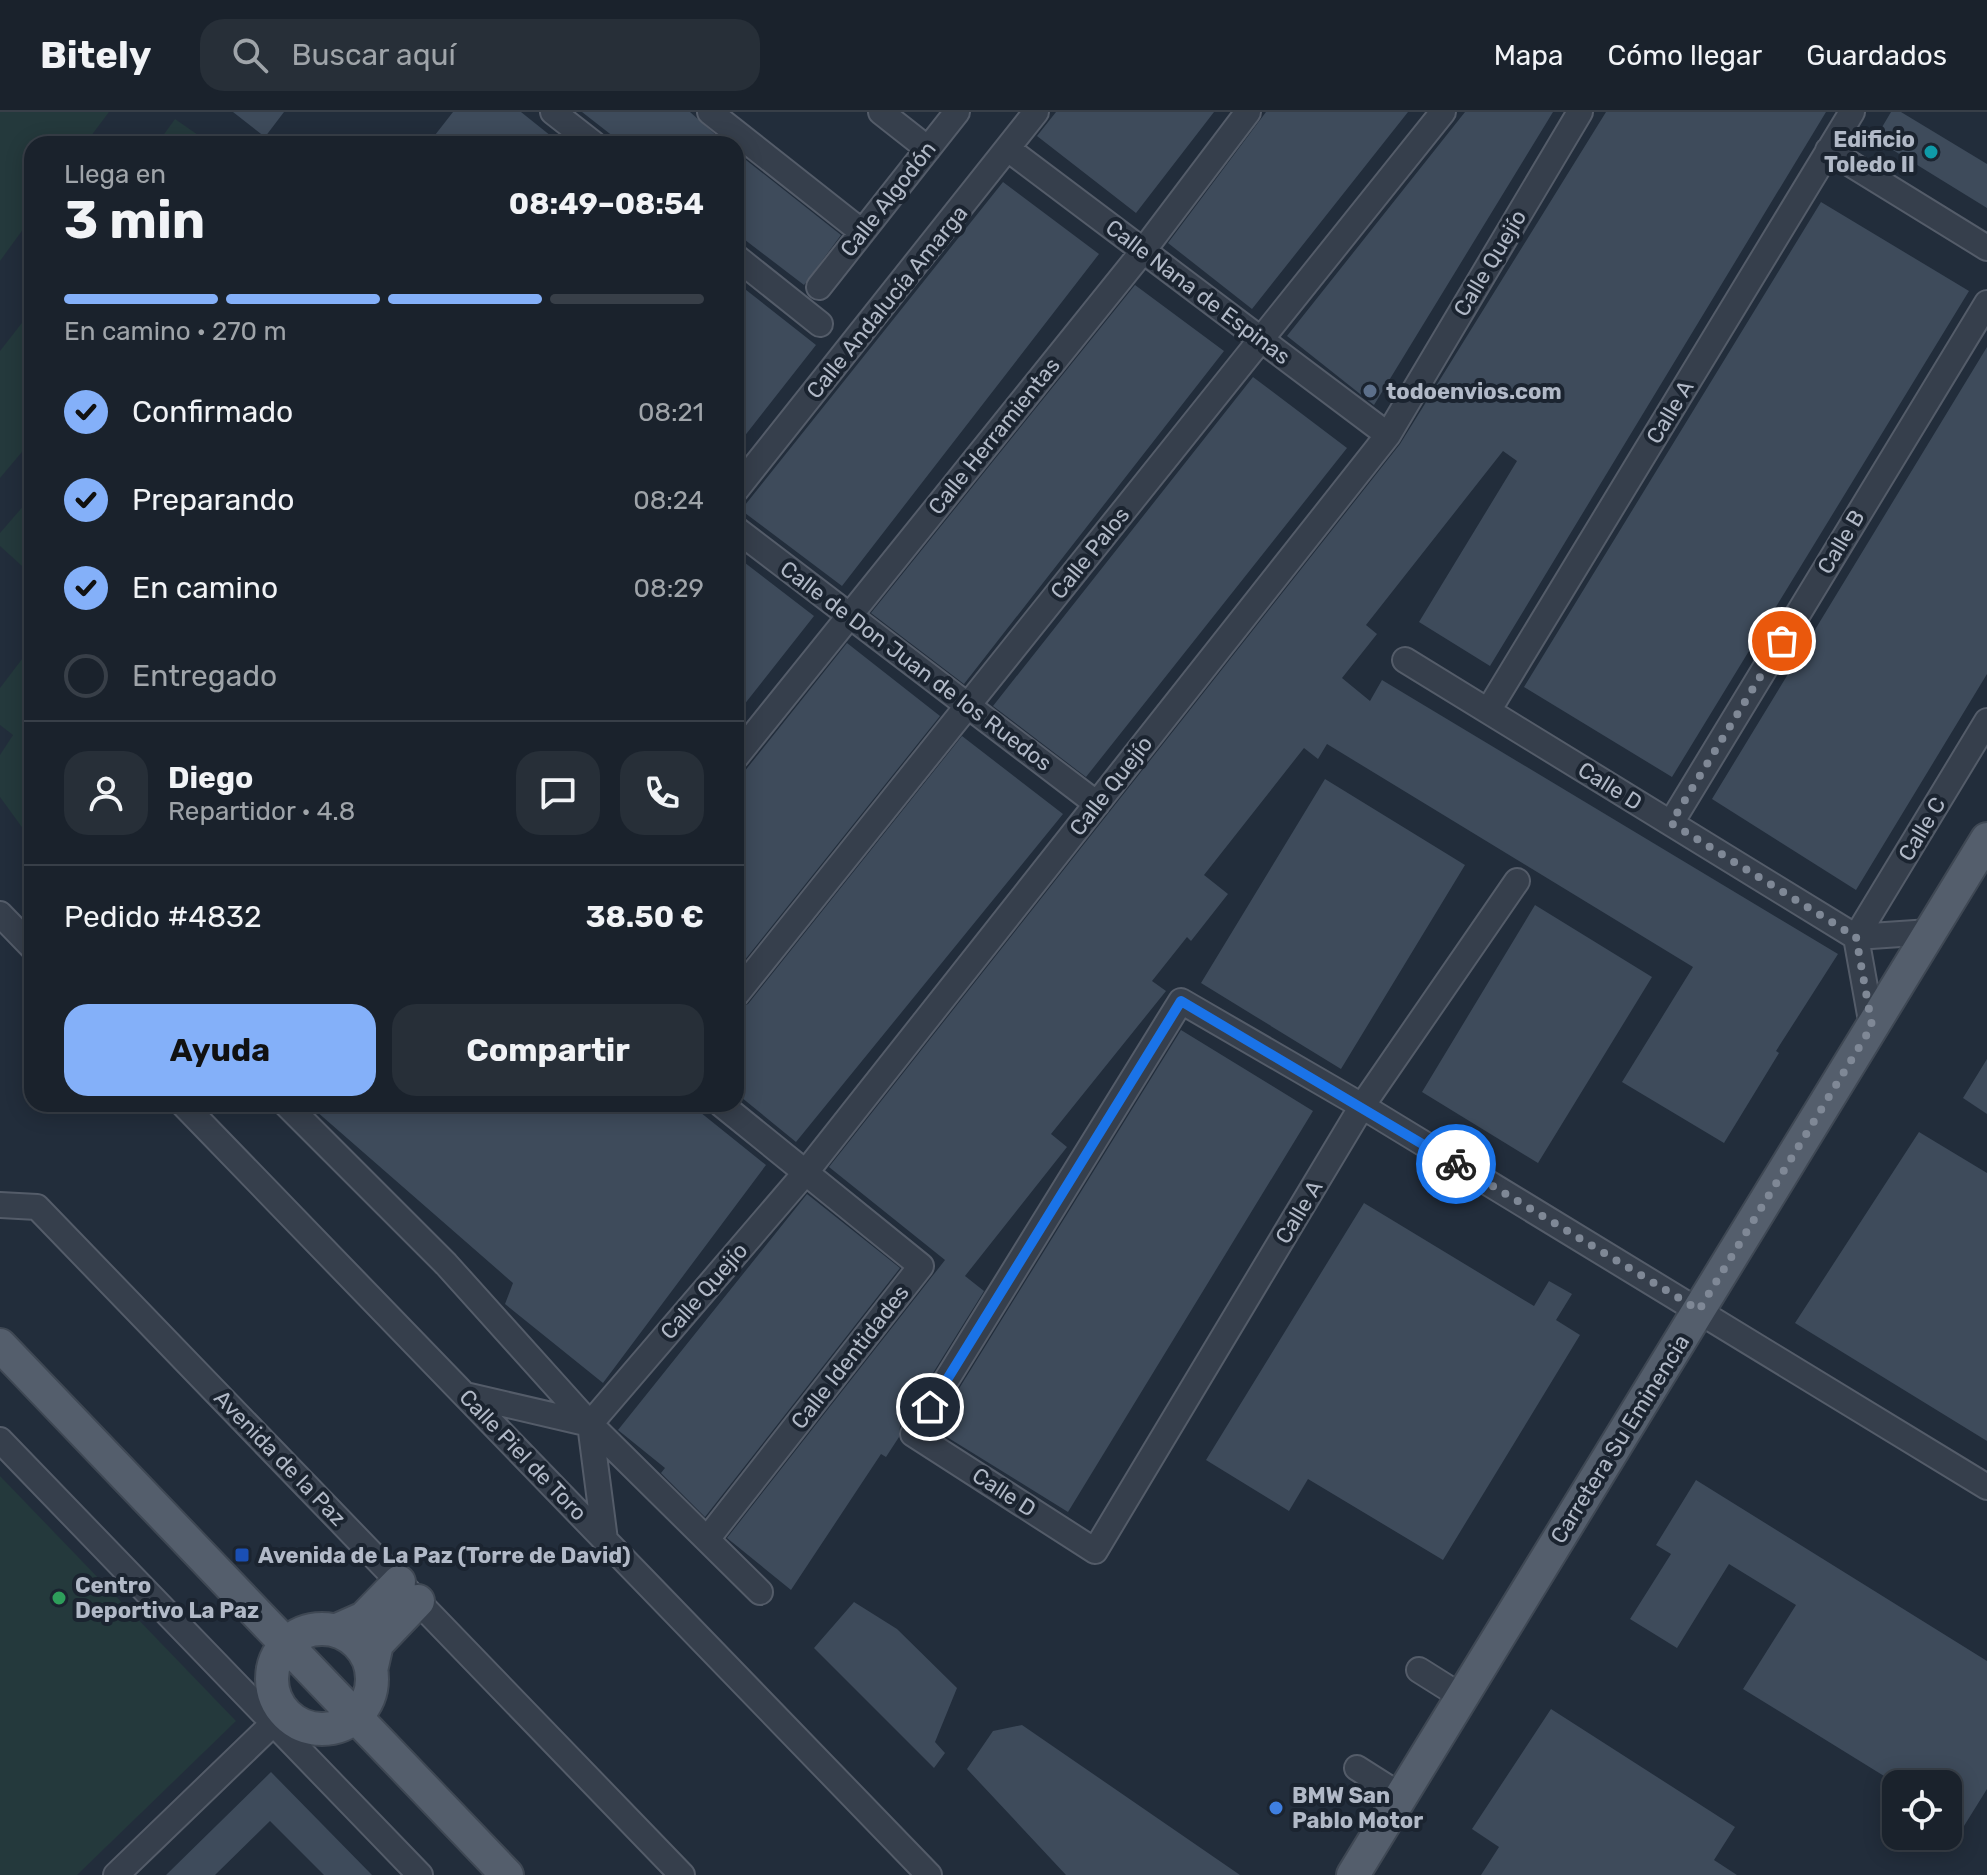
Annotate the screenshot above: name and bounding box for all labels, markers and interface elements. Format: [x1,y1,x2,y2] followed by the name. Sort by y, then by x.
[200,19,760,91] search box
[40,32,152,78] text: Bitely
[228,33,272,77] icon: search
[292,37,456,73] text: Buscar aquí
[1494,39,1563,72] text: Mapa
[1607,39,1762,72] text: Cómo llegar
[1806,39,1947,72] text: Guardados
[1824,126,1915,178] place label: Edificio Toledo II
[834,136,942,262] street label: Calle Algodón
[1922,143,1940,161] marker: Edificio Toledo II
[64,159,166,190] text: Llega en
[509,186,704,222] text: 08:49–08:54
[64,189,205,251] text: 3 min
[801,200,973,404] street label: Calle Andalucía Amarga
[1448,205,1532,321] street label: Calle Quejío
[1100,214,1296,370] street label: Calle Nana de Espinas
[64,316,287,347] text: En camino · 270 m
[922,352,1066,520] street label: Calle Herramientas
[1641,375,1700,449] street label: Calle A
[1386,378,1562,405] place label: todoenvios.com
[1361,382,1379,400] marker: todoenvios.com
[64,390,108,434] icon: check
[132,394,293,430] text: Confirmado
[638,397,704,428] text: 08:21
[64,478,108,522] icon: check
[132,482,295,518] text: Preparando
[633,485,704,516] text: 08:24
[1045,502,1135,604] street label: Calle Palos
[1811,505,1871,579] street label: Calle B
[775,555,1057,777] street label: Calle de Don Juan de los Ruedos
[64,566,108,610] icon: check
[132,570,278,606] text: En camino
[634,573,704,604] text: 08:29
[1748,607,1816,675] pin
[1760,619,1804,663] icon: bag
[132,658,277,694] text: Entregado
[1064,731,1158,841] street label: Calle Quejío
[64,751,148,835] button: person
[516,751,600,835] button: chat
[620,751,704,835] button: phone
[1573,756,1647,816] street label: Calle D
[168,760,253,796] text: Diego
[1892,792,1952,866] street label: Calle C
[168,796,355,827] text: Repartidor · 4.8
[64,899,262,935] text: Pedido #4832
[586,899,704,935] text: 38.50 €
[64,1004,376,1096] button: Ayuda
[392,1004,704,1096] button: Compartir
[1416,1124,1496,1204] courier
[1434,1142,1478,1186] icon: bike
[1270,1175,1329,1249] street label: Calle A
[655,1237,753,1345] street label: Calle Quejío
[785,1280,915,1434] street label: Calle Identidades
[1545,1330,1695,1548] street label: Carretera Su Eminencia
[896,1373,964,1441] pin
[208,1384,352,1532] street label: Avenida de la Paz
[454,1384,592,1526] street label: Calle Piel de Toro
[908,1385,952,1429] icon: home
[967,1462,1041,1522] street label: Calle D
[258,1542,631,1569] place label: Avenida de La Paz (Torre de David)
[233,1546,251,1564] marker: Avenida de La Paz (Torre de David)
[75,1572,259,1624] place label: Centro Deportivo La Paz
[50,1589,68,1607] marker: Centro Deportivo La Paz
[1882,1770,1962,1850] map controls
[1882,1770,1962,1850] button: locate
[1292,1782,1423,1834] place label: BMW San Pablo Motor
[1267,1799,1285,1817] marker: BMW San Pablo Motor

